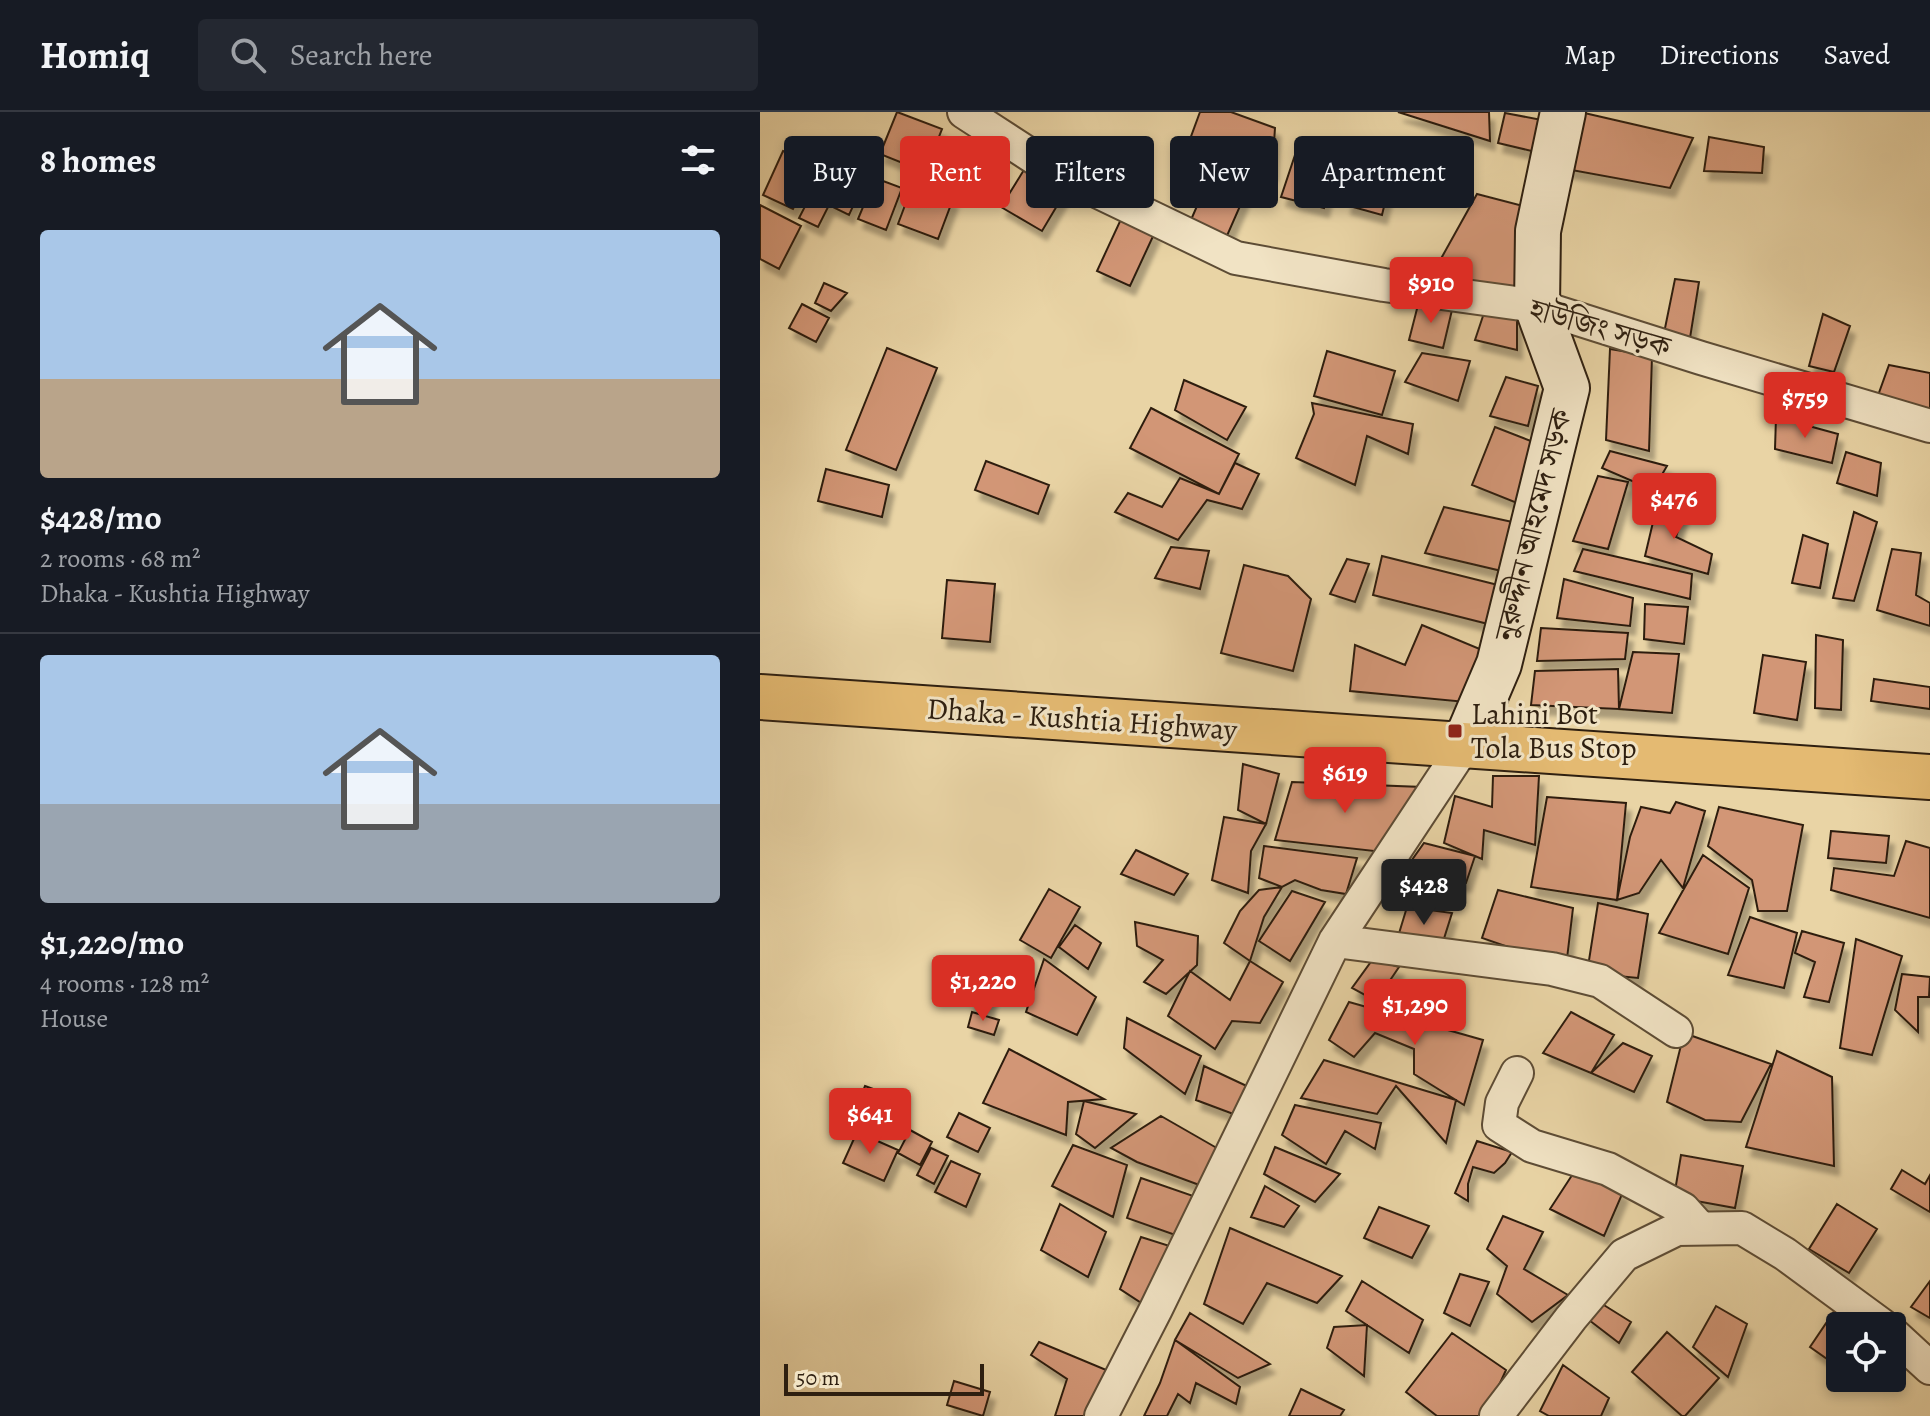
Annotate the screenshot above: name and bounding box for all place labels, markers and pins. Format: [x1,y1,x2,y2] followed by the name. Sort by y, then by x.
[1384,257,1478,325] pin: $910
[1758,372,1852,440] pin: $759
[1627,473,1721,541] pin: $476
[1471,694,1636,768] place label: Lahini Bot Tola Bus Stop
[1446,722,1464,740] marker: Lahini Bot Tola Bus Stop
[1298,747,1392,815] pin: $619
[1377,859,1471,927] pin: $428
[918,955,1048,1023] pin: $1,220
[1350,979,1480,1047] pin: $1,290
[823,1088,917,1156] pin: $641

